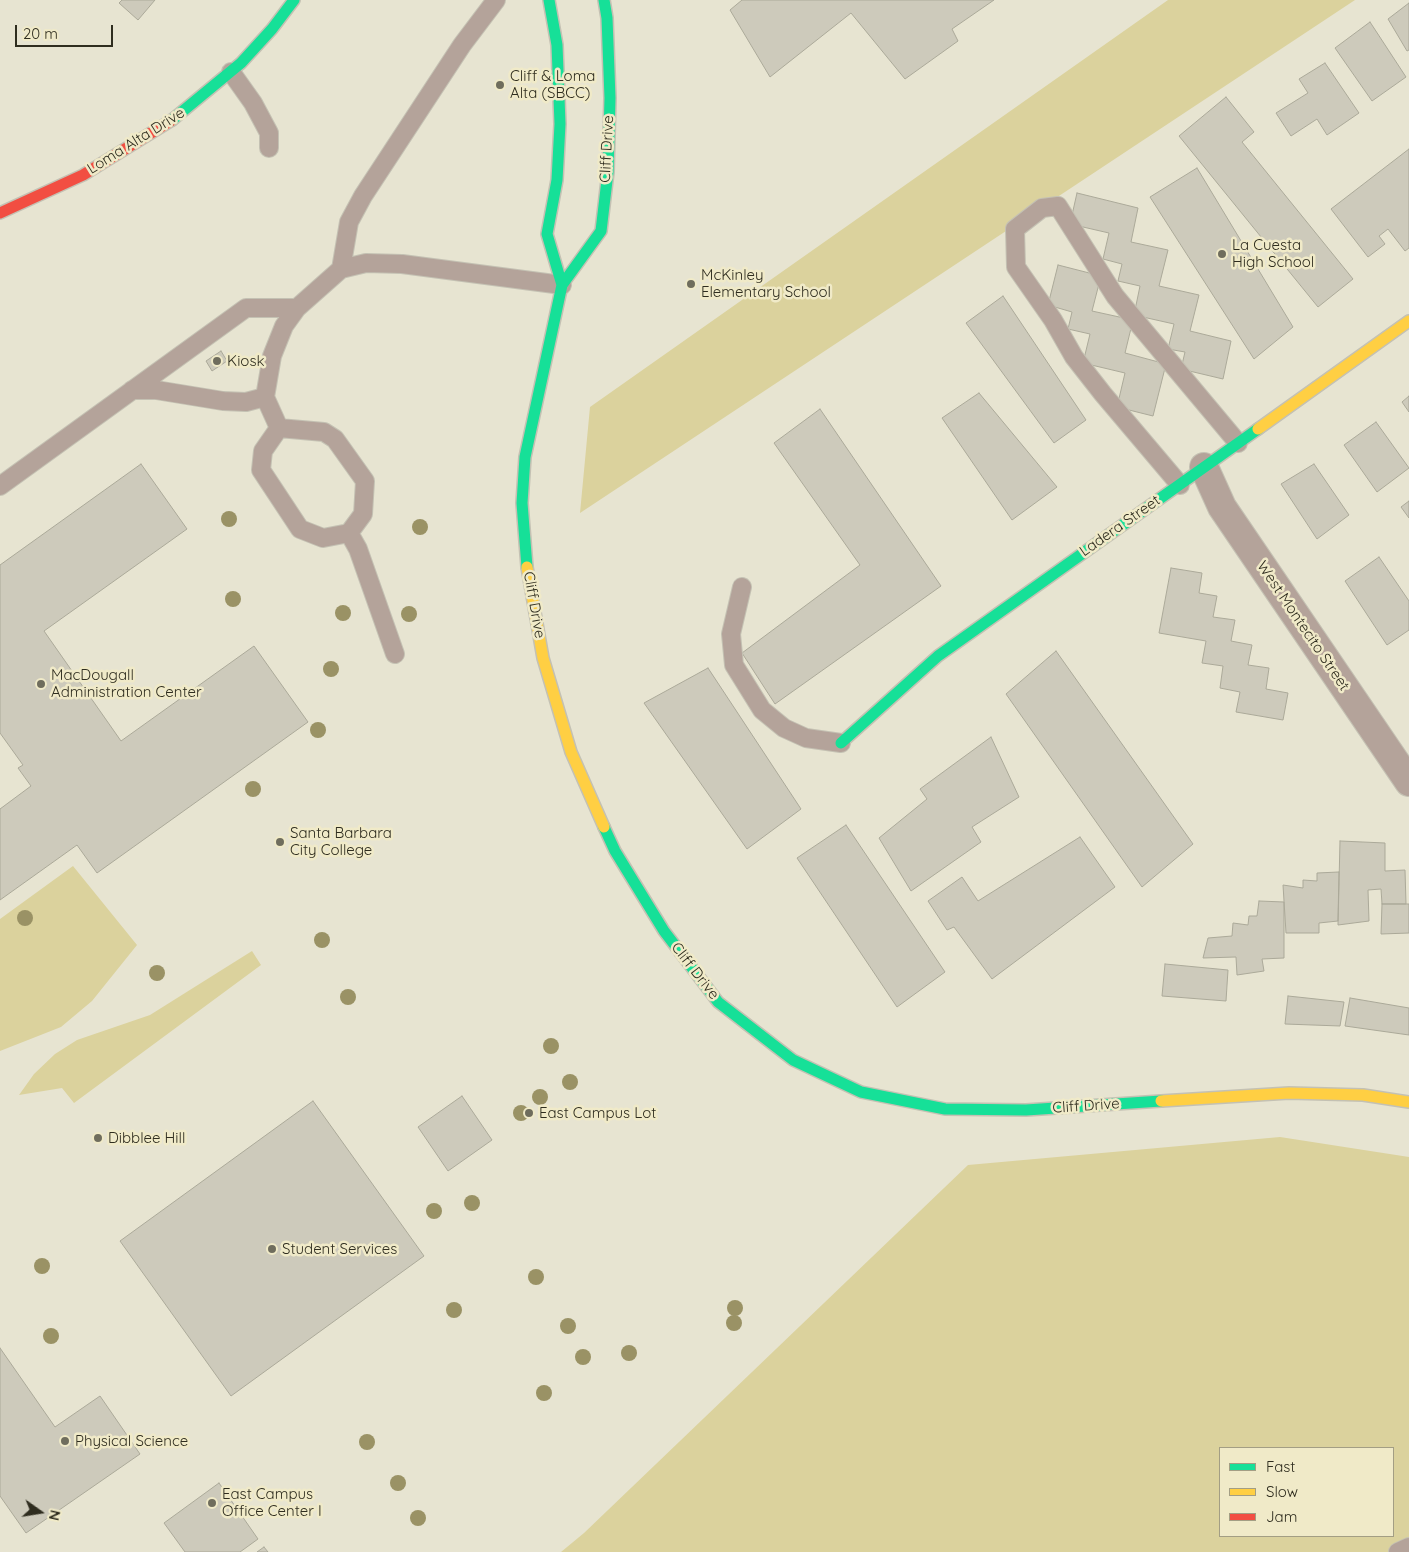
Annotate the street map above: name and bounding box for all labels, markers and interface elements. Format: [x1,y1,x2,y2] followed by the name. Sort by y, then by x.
[18,15,115,47] scale bar
[23,24,58,43] text: 20 m
[510,67,595,102] place label: Cliff & Loma Alta (SBCC)
[494,79,506,91] marker: Cliff & Loma Alta (SBCC)
[84,104,188,178] street label: Loma Alta Drive
[596,115,618,183] street label: Cliff Drive
[1232,236,1314,271] place label: La Cuesta High School
[1216,248,1228,260] marker: La Cuesta High School
[701,266,831,301] place label: McKinley Elementary School
[685,278,697,290] marker: McKinley Elementary School
[227,352,264,370] place label: Kiosk
[211,355,223,367] marker: Kiosk
[1076,492,1164,560] street label: Ladera Street
[1253,558,1353,694] street label: West Montecito Street
[519,570,549,640] street label: Cliff Drive
[51,666,202,701] place label: MacDougall Administration Center
[35,678,47,690] marker: MacDougall Administration Center
[290,824,392,859] place label: Santa Barbara City College
[274,836,286,848] marker: Santa Barbara City College
[667,939,723,1003] street label: Cliff Drive
[1052,1095,1120,1117] street label: Cliff Drive
[539,1104,656,1122] place label: East Campus Lot
[523,1107,535,1119] marker: East Campus Lot
[108,1129,185,1147] place label: Dibblee Hill
[92,1132,104,1144] marker: Dibblee Hill
[282,1240,397,1258] place label: Student Services
[266,1243,278,1255] marker: Student Services
[75,1432,188,1450] place label: Physical Science
[59,1435,71,1447] marker: Physical Science
[1219,1447,1394,1537] legend
[1266,1457,1295,1476] text: Fast
[1266,1482,1298,1501] text: Slow
[222,1485,322,1520] place label: East Campus Office Center I
[15,1487,65,1537] north arrow
[206,1497,218,1509] marker: East Campus Office Center I
[1266,1507,1297,1526] text: Jam
[45,1508,65,1522] text: N

